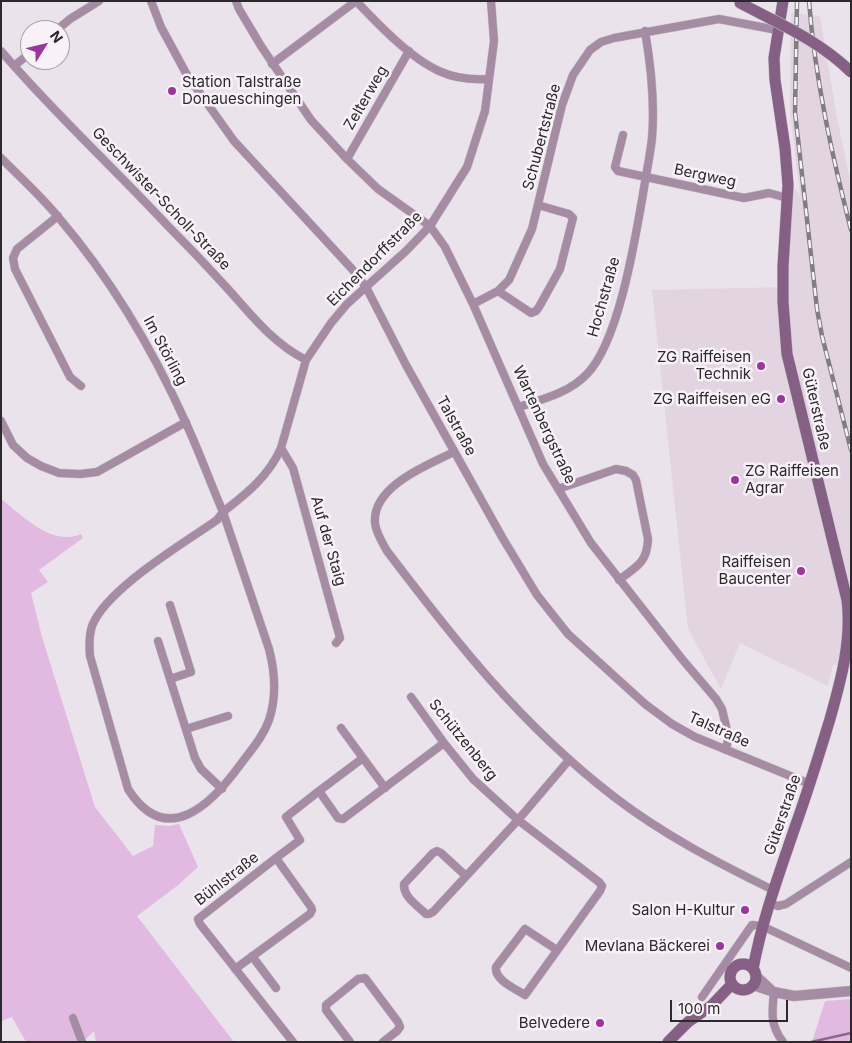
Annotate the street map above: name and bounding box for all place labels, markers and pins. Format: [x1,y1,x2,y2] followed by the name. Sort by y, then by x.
[182,73,301,108] place label: Station Talstraße Donaueschingen
[166,85,178,97] marker: Station Talstraße Donaueschingen
[657,348,751,383] place label: ZG Raiffeisen Technik
[755,360,767,372] marker: ZG Raiffeisen Technik
[653,390,771,408] place label: ZG Raiffeisen eG
[775,393,787,405] marker: ZG Raiffeisen eG
[745,462,839,497] place label: ZG Raiffeisen Agrar
[729,474,741,486] marker: ZG Raiffeisen Agrar
[719,553,791,588] place label: Raiffeisen Baucenter
[795,565,807,577] marker: Raiffeisen Baucenter
[631,901,735,919] place label: Salon H-Kultur
[739,904,751,916] marker: Salon H-Kultur
[585,937,710,955] place label: Mevlana Bäckerei
[714,940,726,952] marker: Mevlana Bäckerei
[519,1014,590,1032] place label: Belvedere
[594,1017,606,1029] marker: Belvedere

